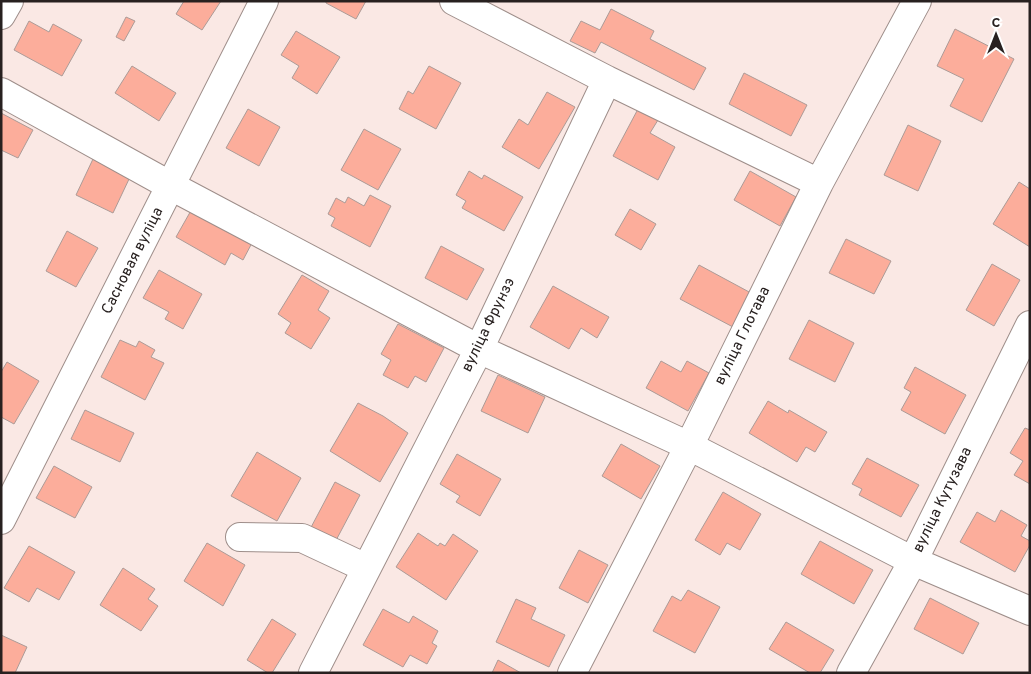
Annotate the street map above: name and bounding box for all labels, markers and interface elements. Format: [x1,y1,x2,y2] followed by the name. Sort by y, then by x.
[971,10,1021,60] north arrow
[992,15,1001,32] text: С
[98,204,168,318] street label: Сасновая вуліца
[458,275,520,375] street label: вуліца Фрунзэ
[711,284,775,388] street label: вуліца Глотава
[909,444,977,556] street label: вуліца Кутузава

